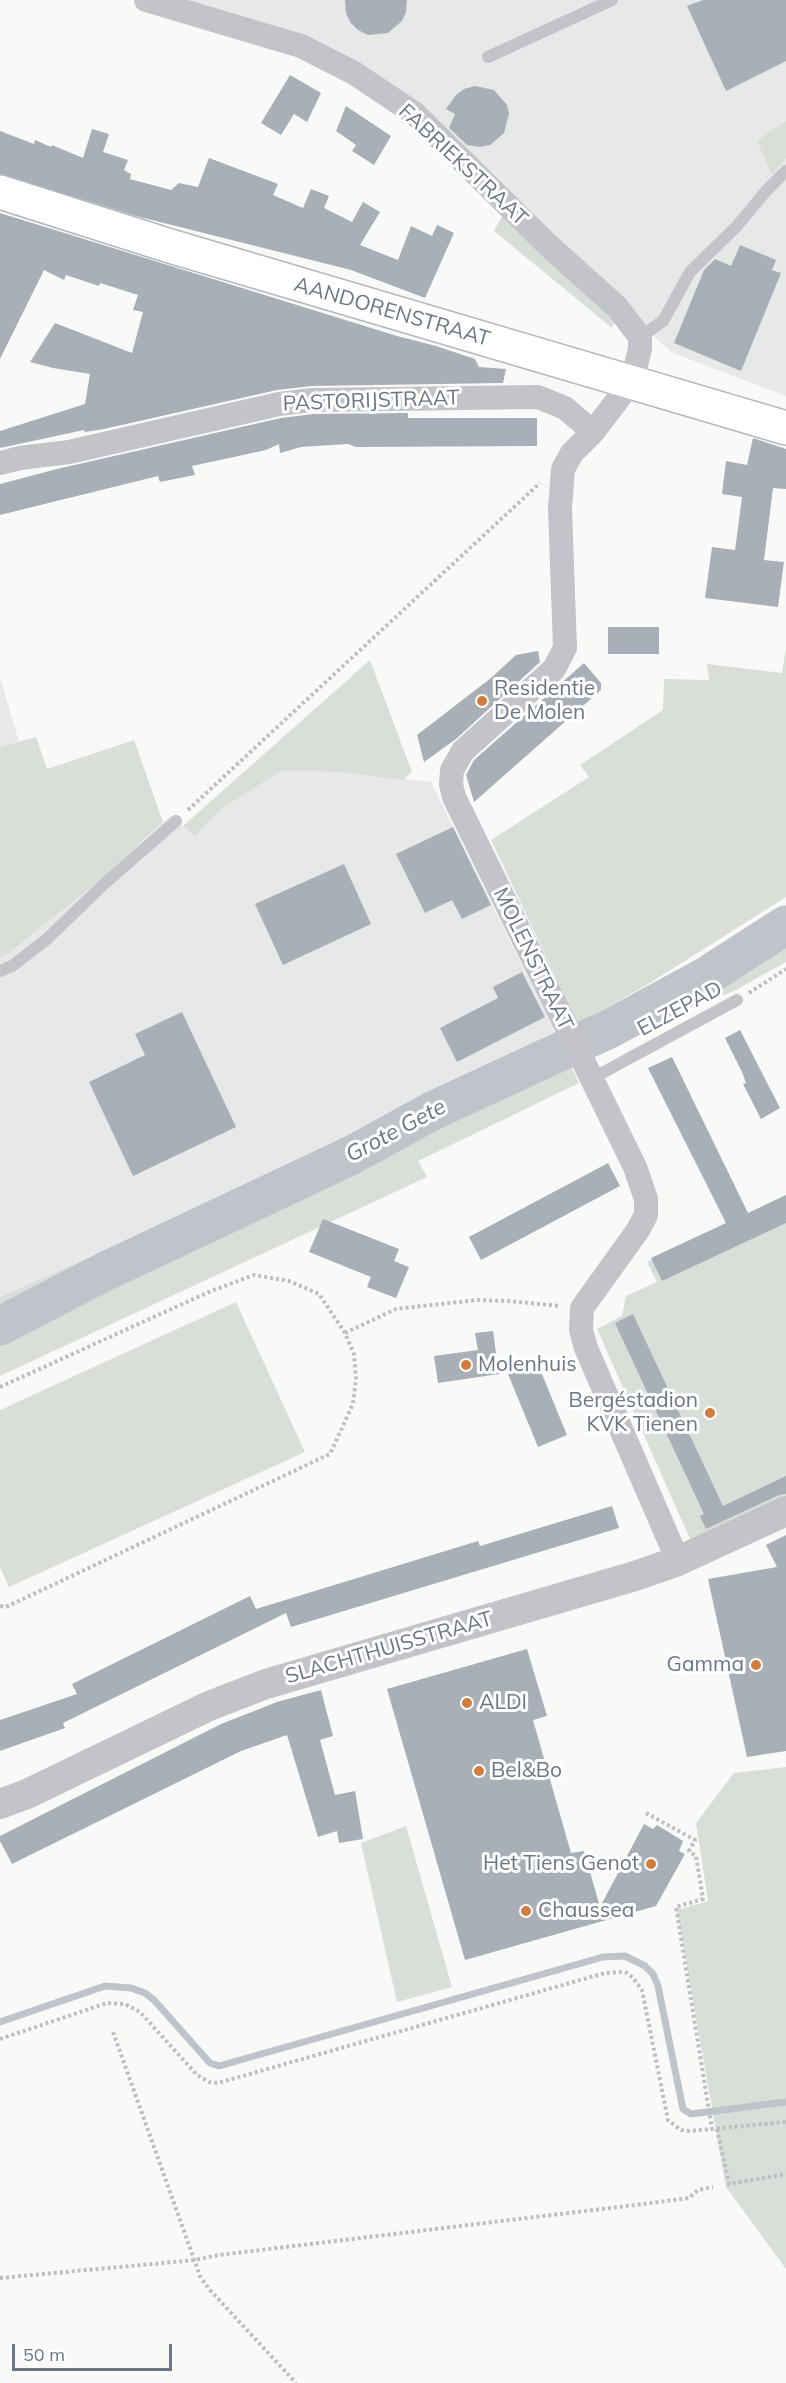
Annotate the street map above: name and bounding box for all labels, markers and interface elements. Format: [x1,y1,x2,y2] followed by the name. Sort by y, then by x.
[393,99,533,231] street label: FABRIEKSTRAAT
[291,272,493,352] street label: AANDORENSTRAAT
[282,385,460,417] street label: PASTORIJSTRAAT
[494,676,595,726] place label: Residentie De Molen
[475,694,489,708] marker: Residentie De Molen
[488,884,578,1034] street label: MOLENSTRAAT
[633,976,727,1042] street label: ELZEPAD
[342,1094,450,1168] water label: Grote Gete
[478,1352,577,1378] place label: Molenhuis
[459,1358,473,1372] marker: Molenhuis
[569,1388,698,1438] place label: Bergéstadion KVK Tienen
[703,1406,717,1420] marker: Bergéstadion KVK Tienen
[283,1606,495,1690] street label: SLACHTHUISSTRAAT
[667,1652,744,1678] place label: Gamma
[749,1658,763,1672] marker: Gamma
[479,1690,527,1716] place label: ALDI
[460,1696,474,1710] marker: ALDI
[491,1758,562,1784] place label: Bel&Bo
[472,1764,486,1778] marker: Bel&Bo
[483,1851,639,1877] place label: Het Tiens Genot
[644,1857,658,1871] marker: Het Tiens Genot
[538,1898,634,1924] place label: Chaussea
[519,1904,533,1918] marker: Chaussea
[15,2332,176,2370] scale bar
[23,2343,65,2366] text: 50 m

